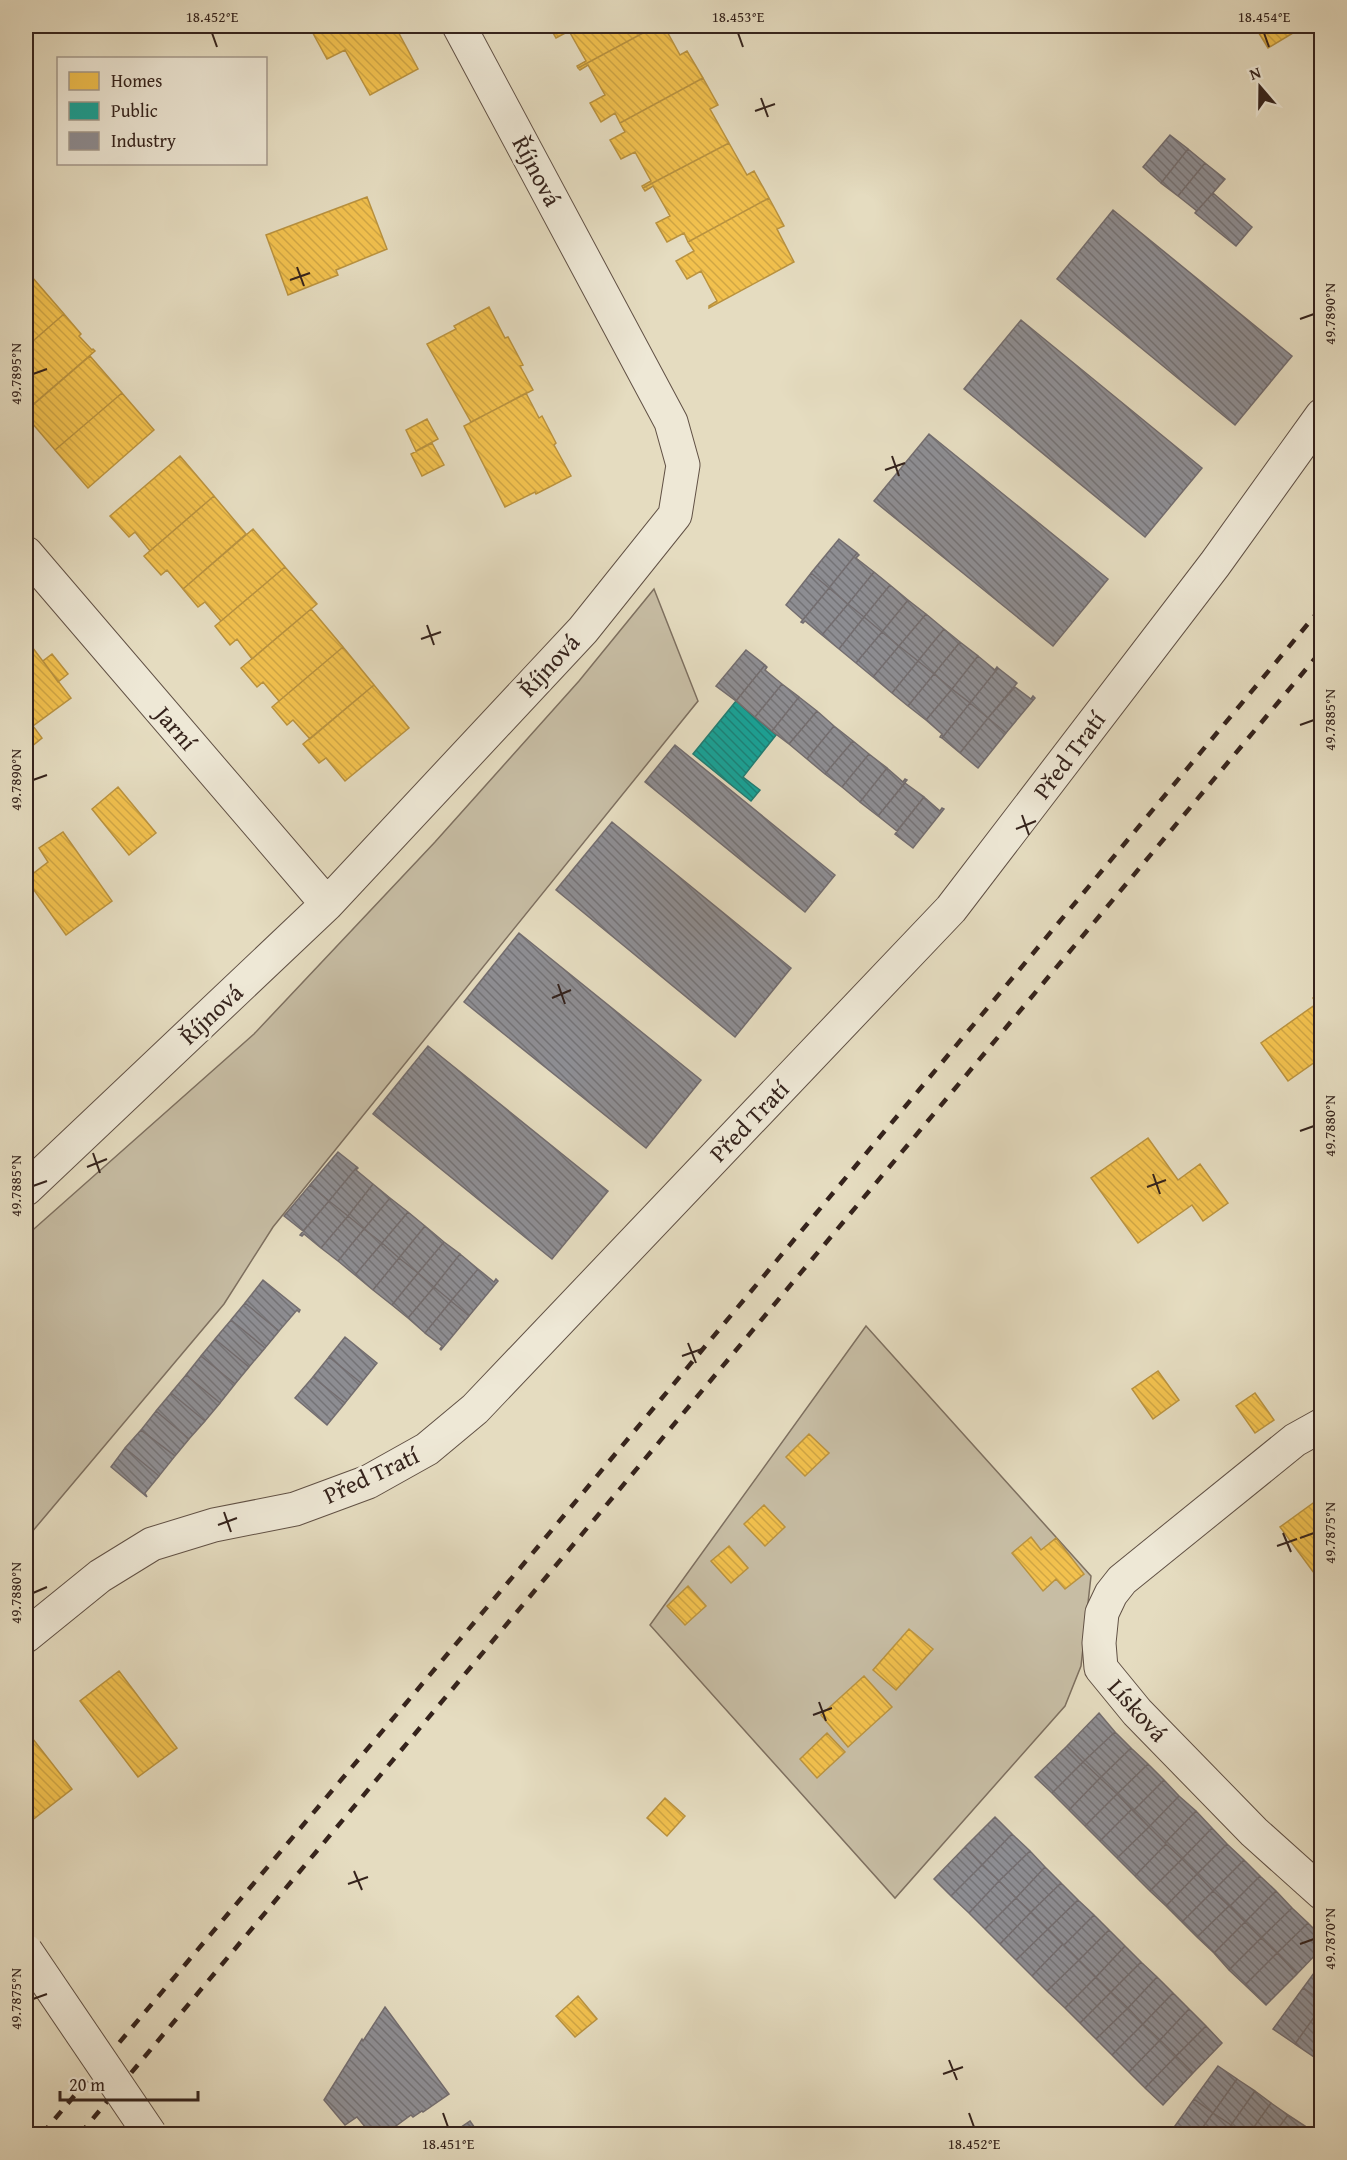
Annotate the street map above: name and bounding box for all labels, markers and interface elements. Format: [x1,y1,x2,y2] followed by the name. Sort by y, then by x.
[186,6,239,27] text: 18.452°E
[712,6,765,27] text: 18.453°E
[1238,6,1291,27] text: 18.454°E
[57,57,267,165] legend
[1230,57,1290,117] north arrow
[1246,60,1264,86] text: N
[111,67,162,94] text: Homes
[111,97,158,124] text: Public
[111,127,176,154] text: Industry
[504,129,570,213] street label: Říjnová
[1319,283,1340,345] text: 49.7890°N
[5,343,26,405] text: 49.7895°N
[510,625,588,705] street label: Říjnová
[1319,689,1340,751] text: 49.7885°N
[145,696,206,759] street label: Jarní
[1024,703,1114,806] street label: Před Tratí
[5,749,26,811] text: 49.7890°N
[171,975,251,1053] street label: Říjnová
[701,1071,798,1170] street label: Před Tratí
[1319,1095,1340,1157] text: 49.7880°N
[5,1155,26,1217] text: 49.7885°N
[317,1437,426,1512] street label: Před Tratí
[1319,1502,1340,1564] text: 49.7875°N
[5,1562,26,1624] text: 49.7880°N
[1100,1671,1176,1750] street label: Lísková
[1319,1908,1340,1970] text: 49.7870°N
[5,1968,26,2030] text: 49.7875°N
[60,2064,198,2102] scale bar
[69,2071,105,2098] text: 20 m
[422,2133,475,2154] text: 18.451°E
[948,2133,1001,2154] text: 18.452°E

